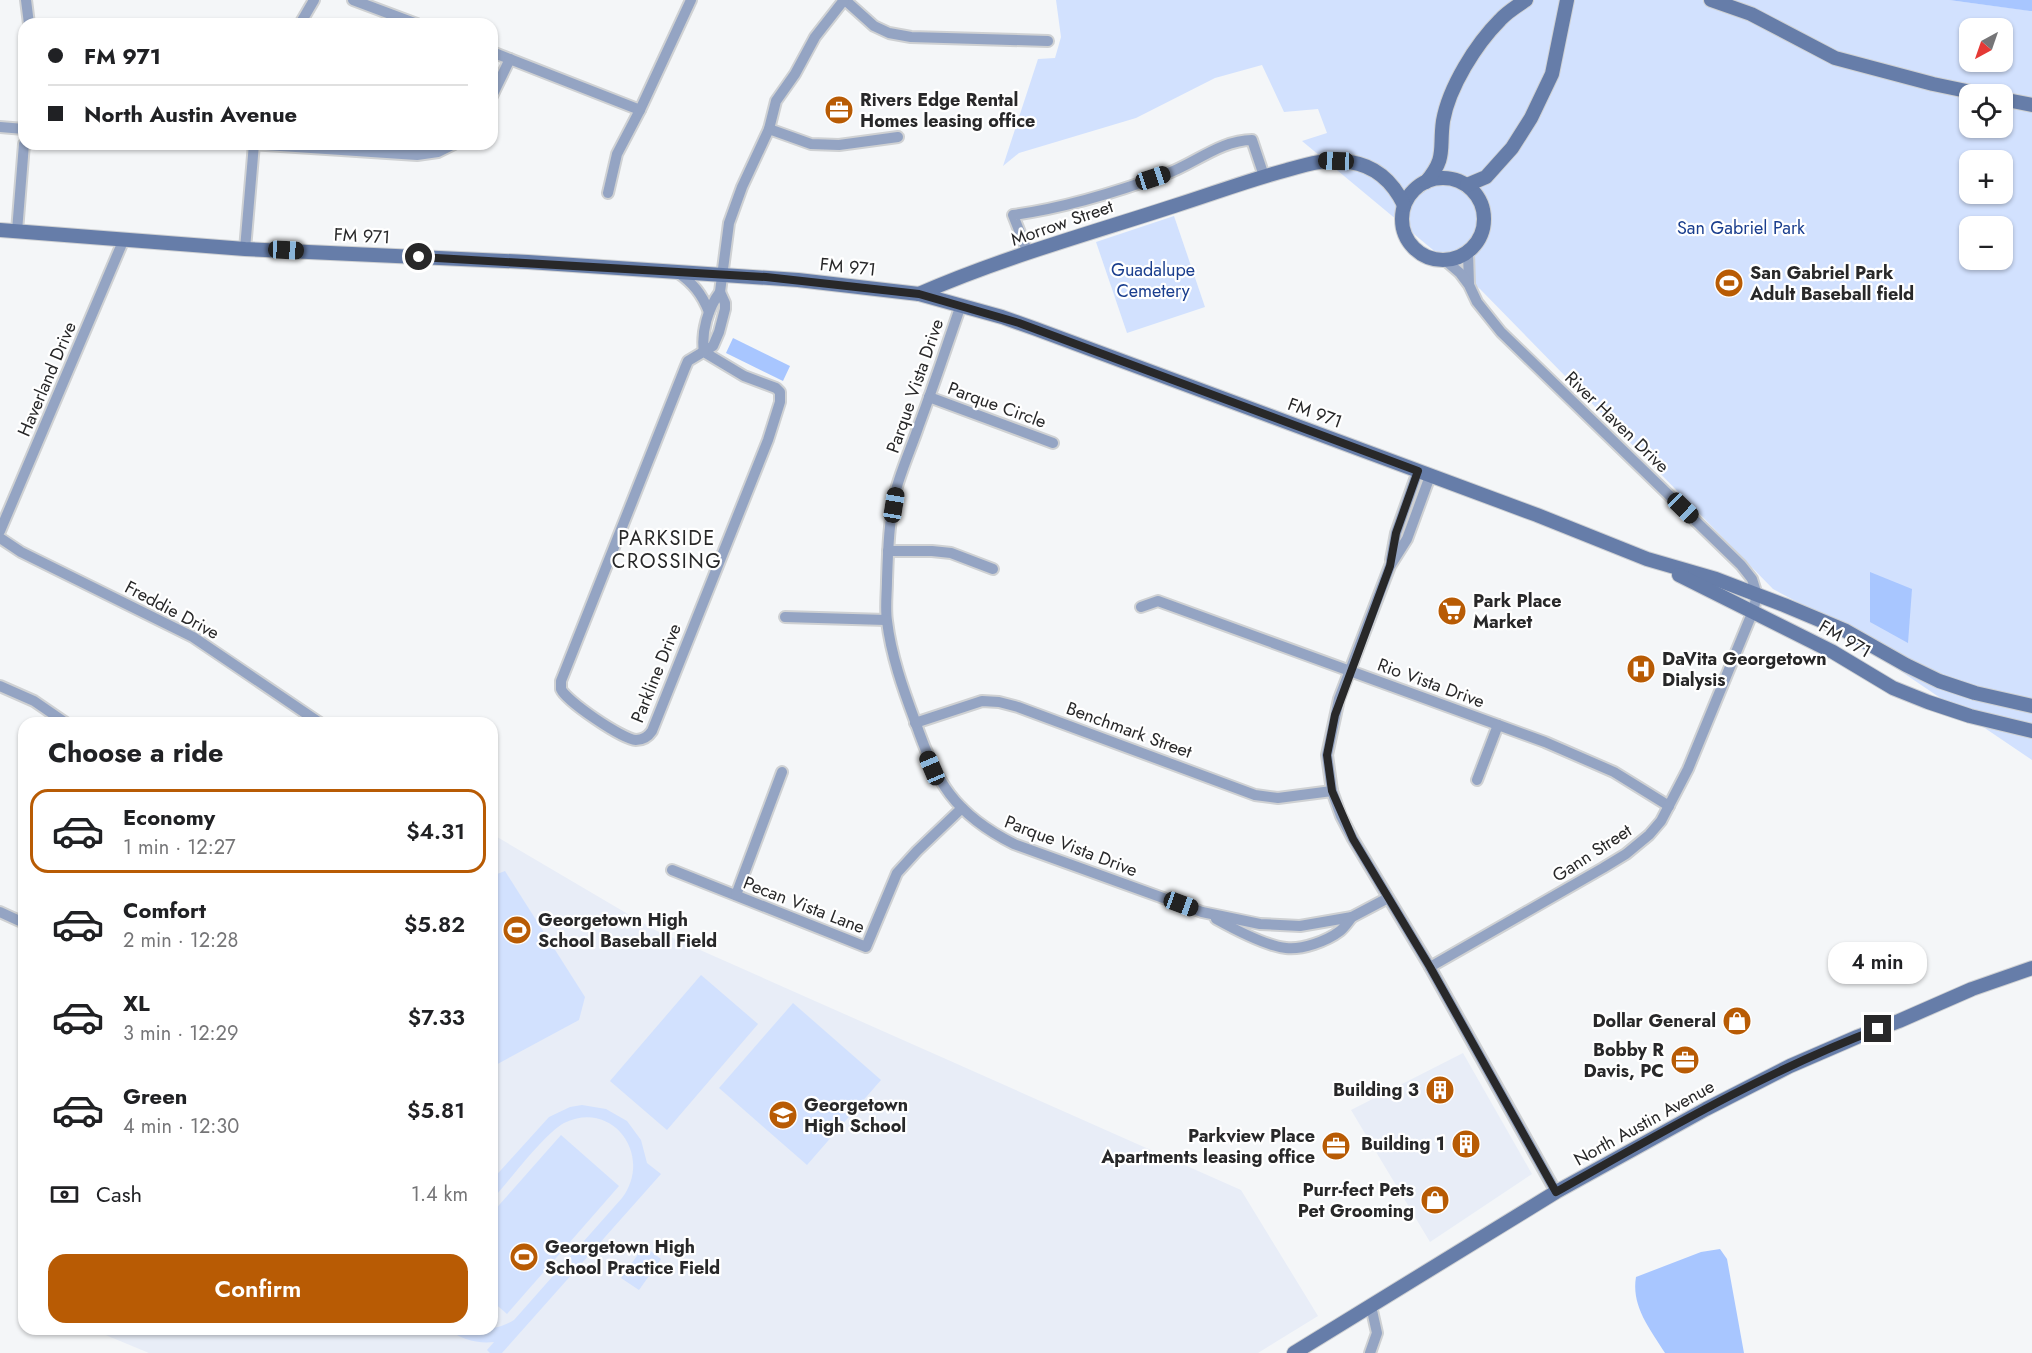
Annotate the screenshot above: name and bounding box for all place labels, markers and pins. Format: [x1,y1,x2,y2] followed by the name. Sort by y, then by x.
[860,87,1035,134] place label: Rivers Edge Rental Homes leasing office
[823,94,855,126] office icon: Rivers Edge Rental Homes leasing office
[1749,260,1914,307] place label: San Gabriel Park Adult Baseball field
[1713,267,1745,299] sports icon: San Gabriel Park Adult Baseball field
[1473,588,1562,635] place label: Park Place Market
[1436,595,1468,627] supermarket icon: Park Place Market
[1662,646,1827,693] place label: DaVita Georgetown Dialysis
[1625,653,1657,685] hospital icon: DaVita Georgetown Dialysis
[538,907,717,954] place label: Georgetown High School Baseball Field
[501,914,533,946] sports icon: Georgetown High School Baseball Field
[1721,1005,1753,1037] shop icon: Dollar General
[1592,1008,1716,1034] place label: Dollar General
[1583,1037,1664,1084] place label: Bobby R Davis, PC
[1669,1044,1701,1076] office icon: Bobby R Davis, PC
[1424,1074,1456,1106] building icon: Building 3
[1333,1077,1419,1103] place label: Building 3
[804,1092,908,1139] place label: Georgetown High School
[767,1099,799,1131] school or university icon: Georgetown High School
[1100,1123,1315,1170] place label: Parkview Place Apartments leasing office
[1450,1128,1482,1160] building icon: Building 1
[1320,1130,1352,1162] office icon: Parkview Place Apartments leasing office
[1361,1131,1445,1157] place label: Building 1
[1298,1177,1414,1224] place label: Purr-fect Pets Pet Grooming
[1419,1184,1451,1216] shop icon: Purr-fect Pets Pet Grooming
[545,1234,720,1281] place label: Georgetown High School Practice Field
[508,1241,540,1273] sports icon: Georgetown High School Practice Field

